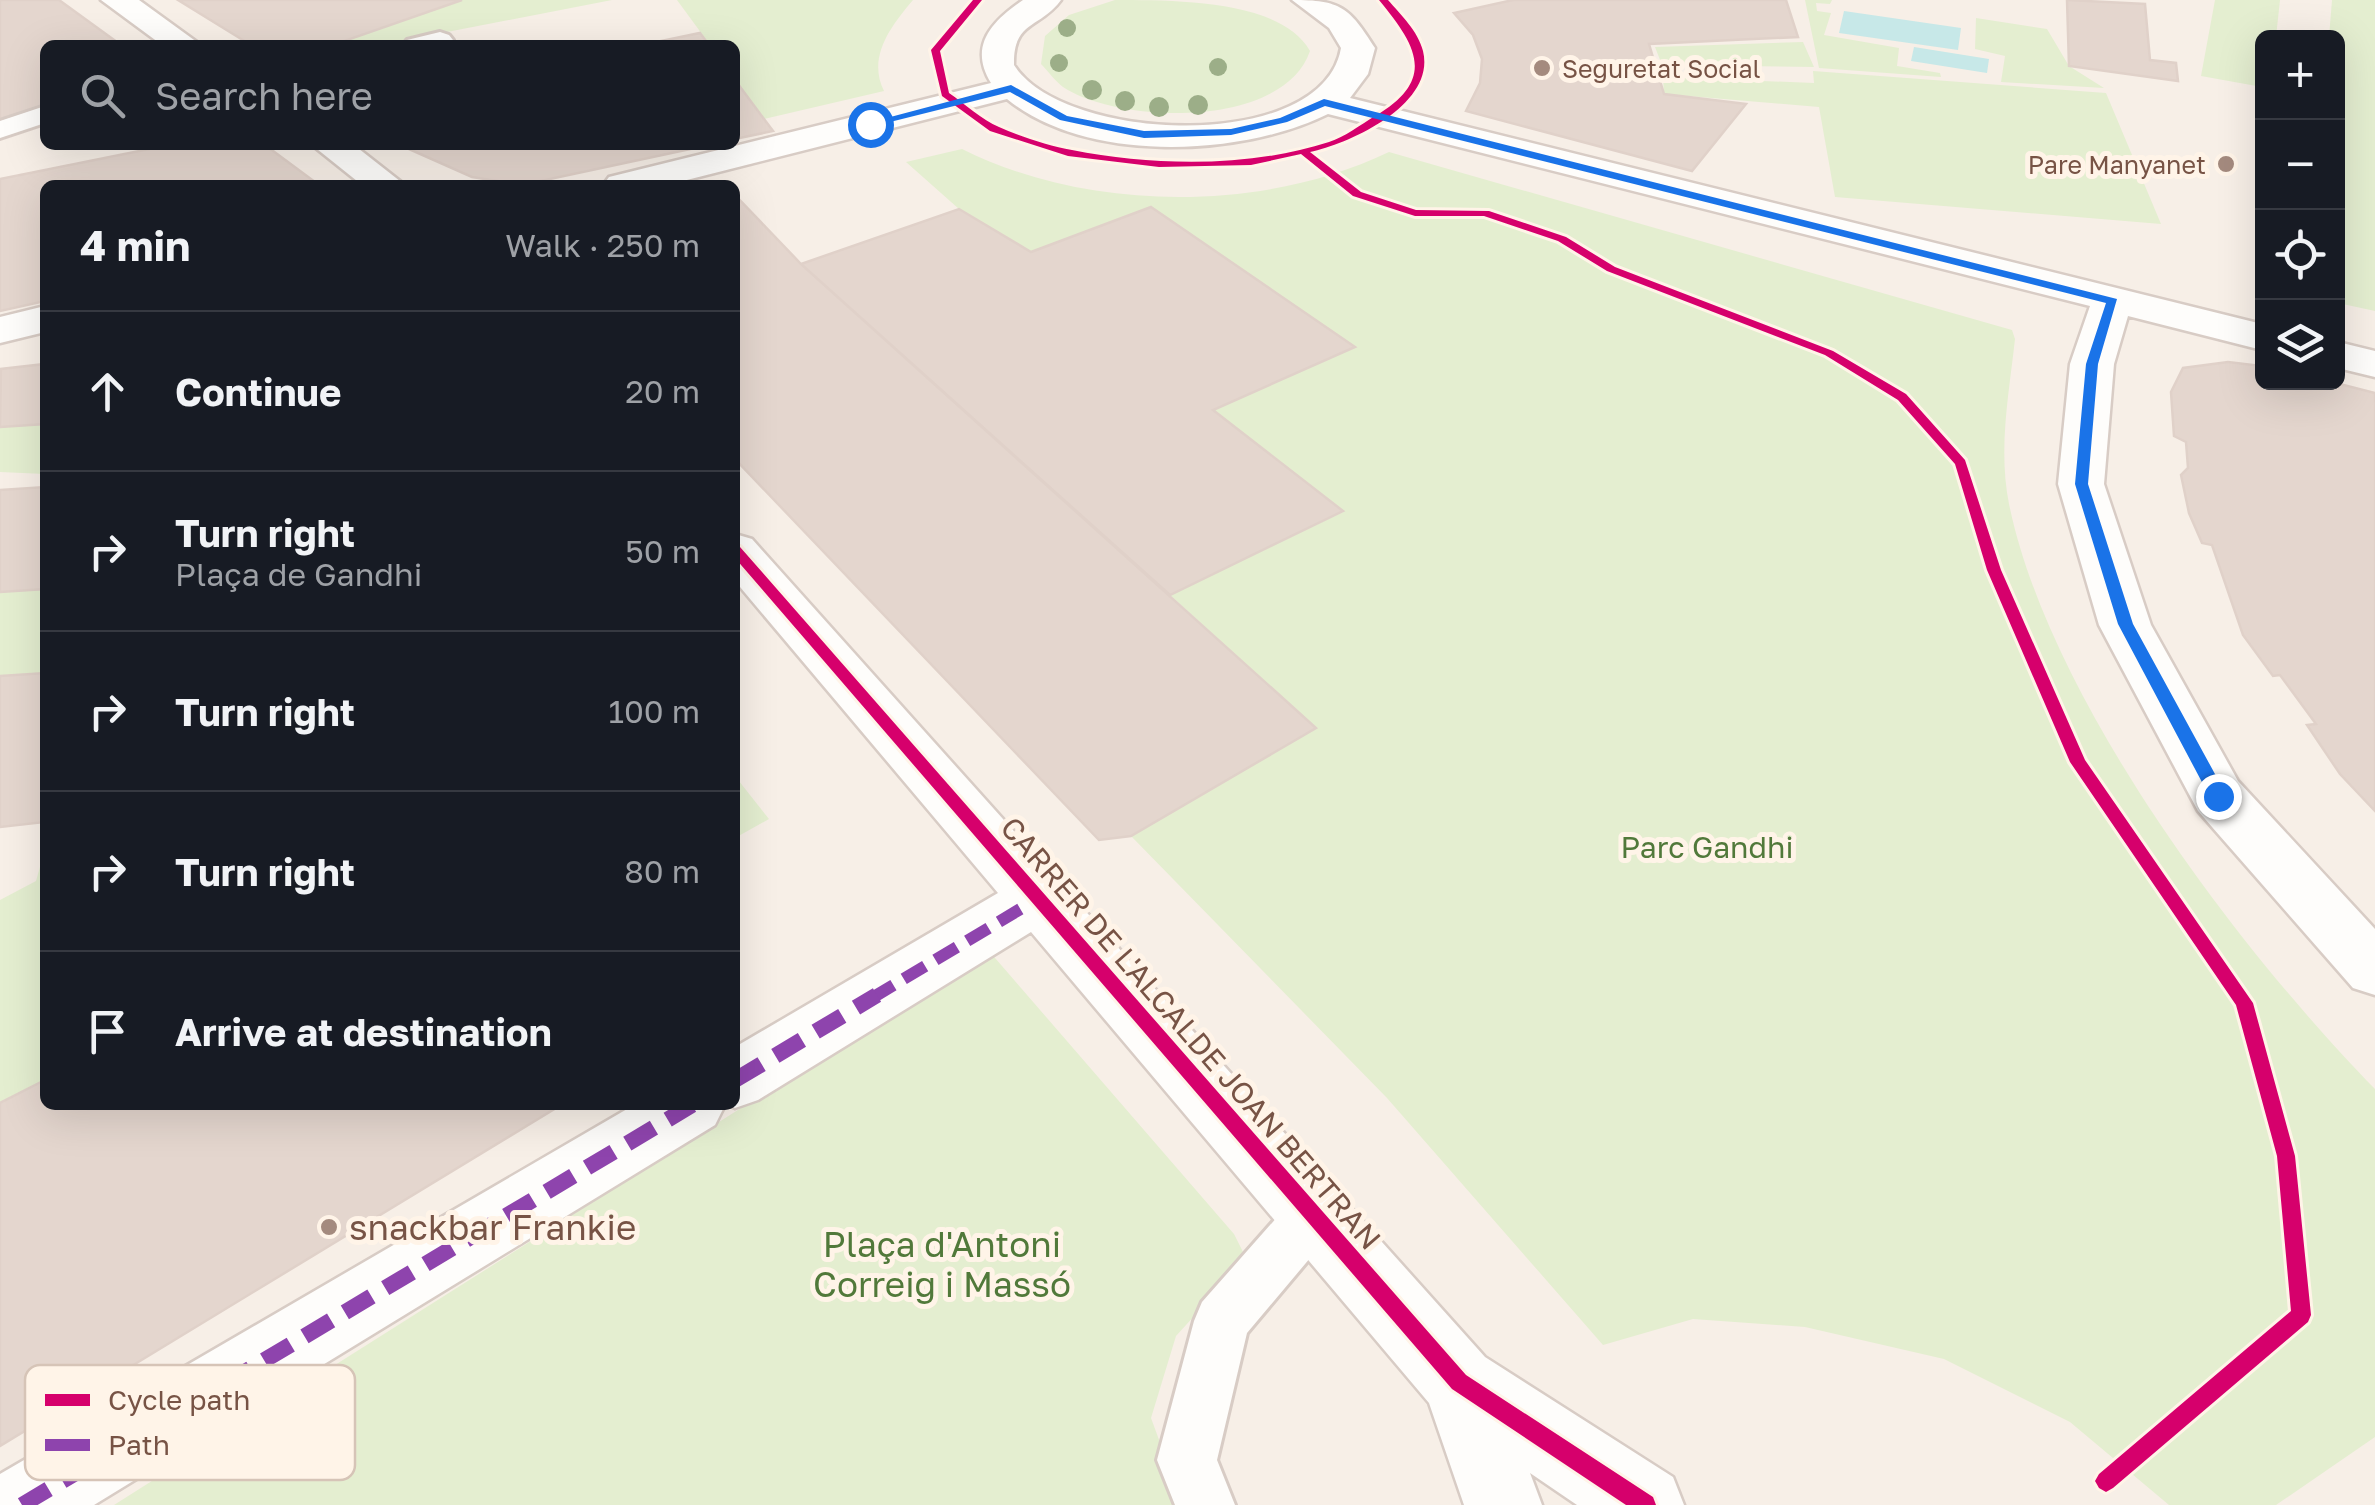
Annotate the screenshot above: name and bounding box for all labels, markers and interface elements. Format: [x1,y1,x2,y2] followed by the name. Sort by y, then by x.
[2255,30,2345,390] map controls
[2255,30,2345,120] button: +
[40,40,740,150] search box
[1562,53,1761,84] place label: Seguretat Social
[1531,57,1553,79] marker: Seguretat Social
[75,68,130,123] icon: search
[155,73,373,118] text: Search here
[848,102,894,148] route start
[2255,120,2345,210] button: −
[2028,149,2206,180] place label: Pare Manyanet
[2215,153,2237,175] marker: Pare Manyanet
[2255,210,2345,300] button: locate
[80,220,190,270] text: 4 min
[505,226,700,264] text: Walk · 250 m
[2255,300,2345,390] button: layers
[80,364,135,419] icon: ahead
[175,369,341,414] text: Continue
[625,372,700,410] text: 20 m
[175,510,355,555] text: Turn right
[80,524,135,579] icon: right
[625,532,700,570] text: 50 m
[175,555,422,593] text: Plaça de Gandhi
[80,684,135,739] icon: right
[175,689,355,734] text: Turn right
[608,692,700,730] text: 100 m
[2196,774,2242,820] route end
[993,810,1389,1256] street label: CARRER DE L'ALCALDE JOAN BERTRAN
[1620,829,1794,865] park label: Parc Gandhi
[80,844,135,899] icon: right
[175,849,355,894] text: Turn right
[624,852,700,890] text: 80 m
[80,1004,135,1059] icon: arrive
[175,1009,552,1054] text: Arrive at destination
[349,1206,636,1248] place label: snackbar Frankie
[318,1216,340,1238] marker: snackbar Frankie
[813,1223,1071,1305] park label: Plaça d'Antoni Correig i Massó
[25,1365,355,1480] legend
[108,1383,251,1416] text: Cycle path
[108,1428,170,1461] text: Path

